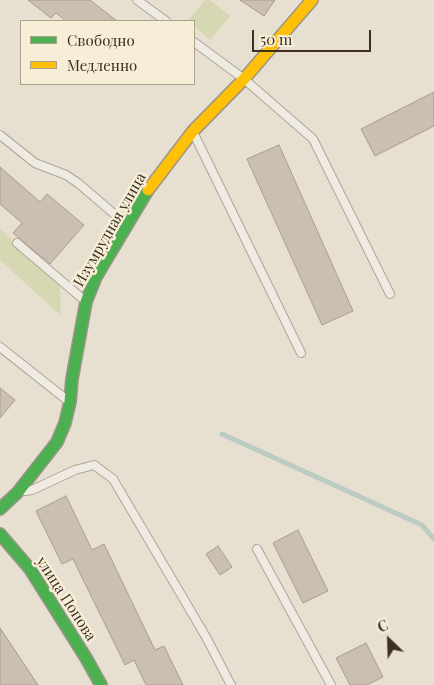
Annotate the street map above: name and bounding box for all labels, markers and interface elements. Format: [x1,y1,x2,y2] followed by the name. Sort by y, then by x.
[20,20,195,85] legend
[254,20,373,52] scale bar
[260,29,292,49] text: 50 m
[67,30,135,50] text: Свободно
[67,55,137,75] text: Медленно
[70,170,150,290] street label: Изумрудная улица
[32,554,100,644] street label: улица Попова
[364,615,414,665] north arrow
[374,615,391,637] text: С

